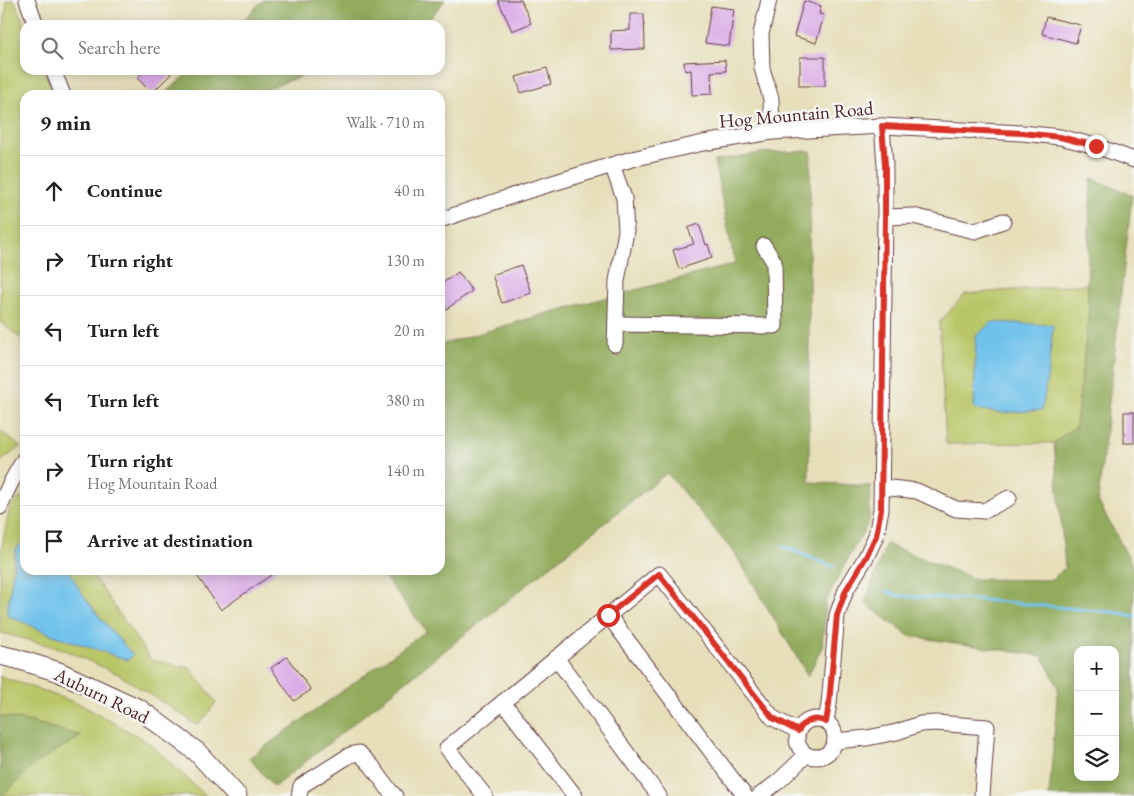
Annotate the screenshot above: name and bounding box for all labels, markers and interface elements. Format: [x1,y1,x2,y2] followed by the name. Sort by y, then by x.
[20,20,445,75] search box
[38,34,66,62] icon: search
[78,35,160,60] text: Search here
[718,95,875,134] street label: Hog Mountain Road
[40,109,91,136] text: 9 min
[346,112,425,133] text: Walk · 710 m
[1085,135,1108,158] route end
[40,177,68,205] icon: ahead
[87,178,162,203] text: Continue
[394,180,425,201] text: 40 m
[40,247,68,275] icon: right
[87,248,173,273] text: Turn right
[386,250,425,271] text: 130 m
[40,317,68,345] icon: left
[87,318,159,343] text: Turn left
[394,320,425,341] text: 20 m
[40,387,68,415] icon: left
[87,388,159,413] text: Turn left
[386,390,425,411] text: 380 m
[87,448,173,473] text: Turn right
[40,457,68,485] icon: right
[386,460,425,481] text: 140 m
[87,473,217,494] text: Hog Mountain Road
[40,527,68,555] icon: arrive
[87,528,253,553] text: Arrive at destination
[597,604,620,627] route start
[1074,646,1119,781] map controls
[1074,646,1119,691] button: +
[49,661,154,729] street label: Auburn Road
[1074,691,1119,736] button: −
[1074,736,1119,781] button: layers

